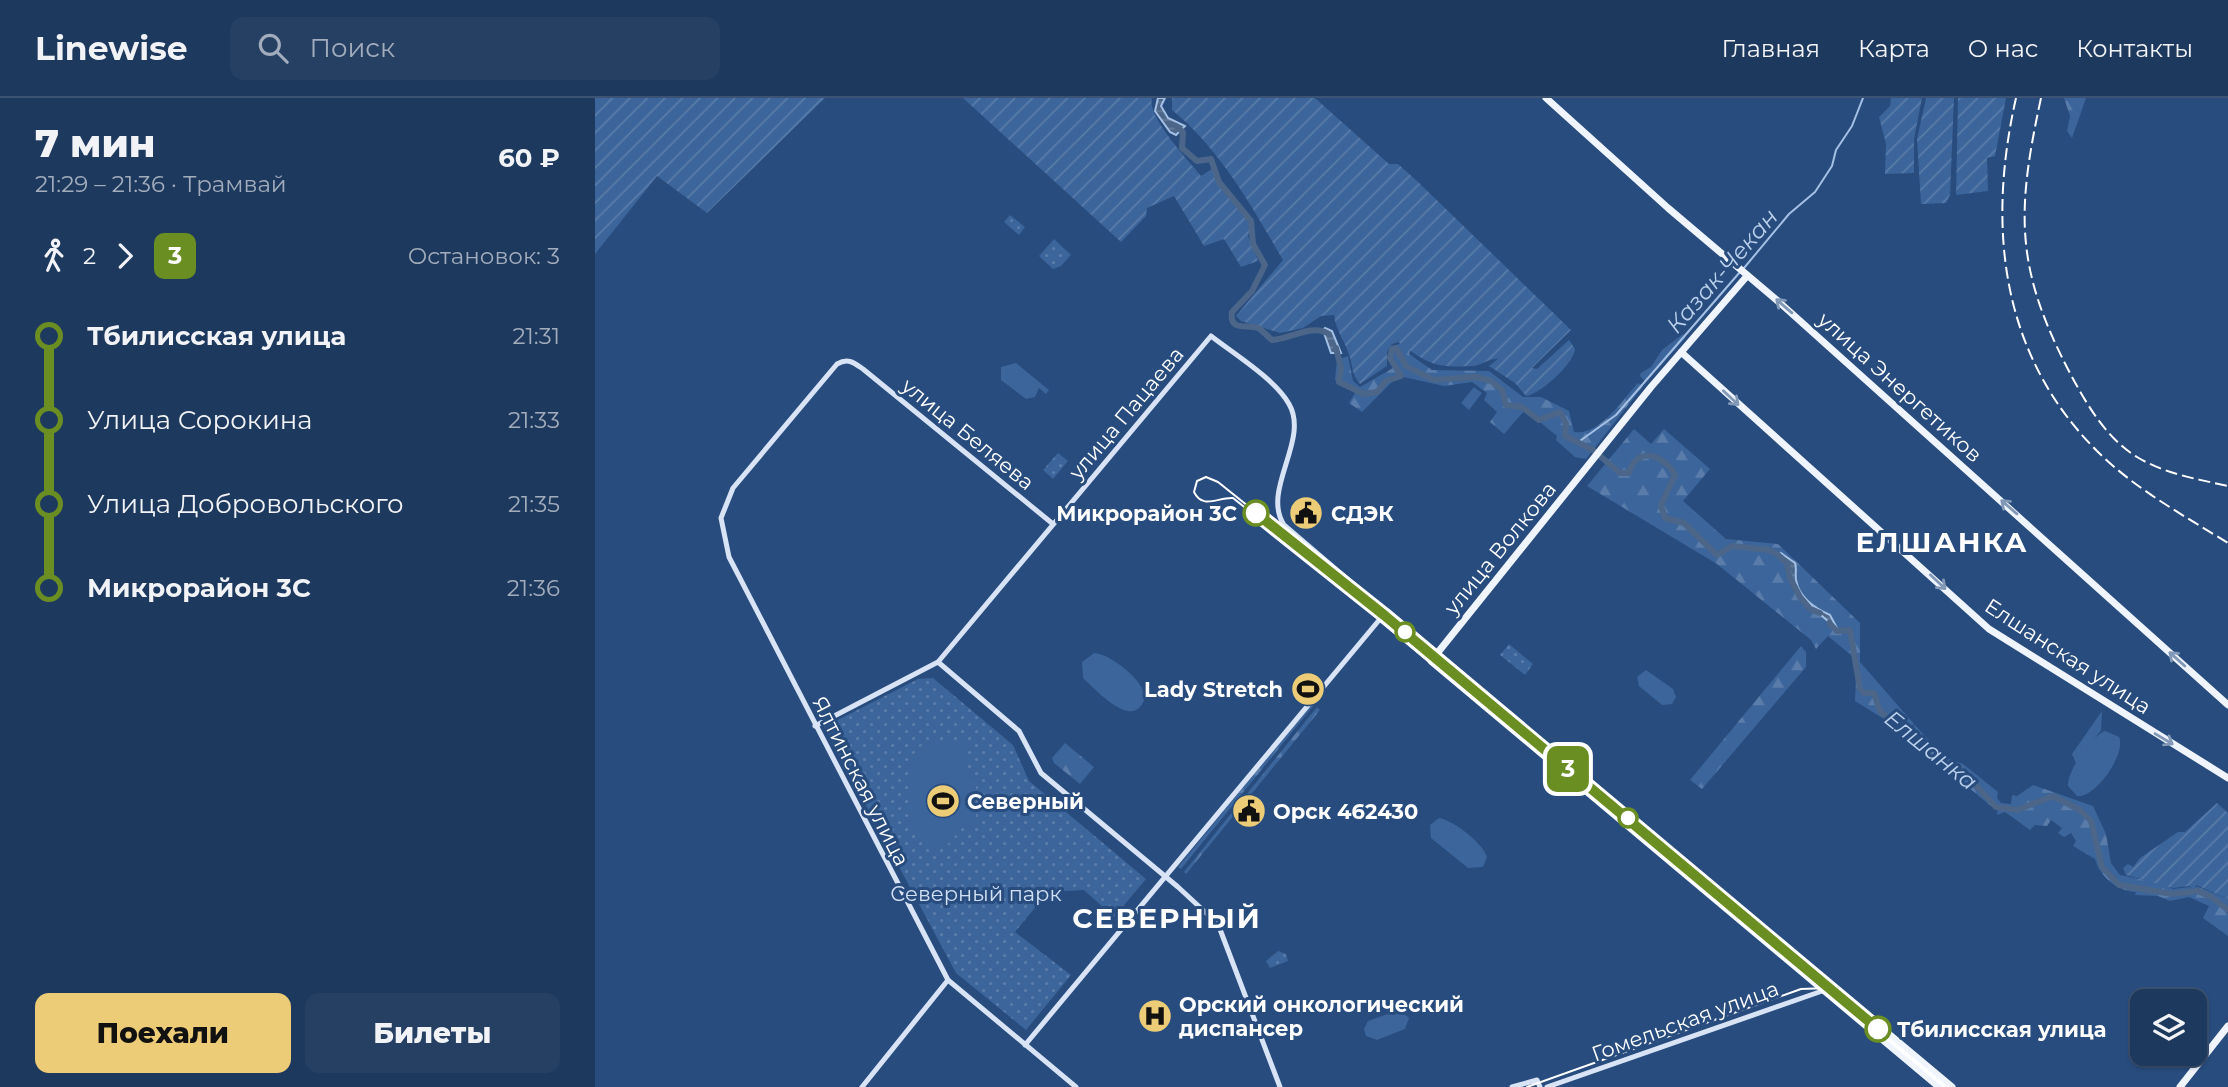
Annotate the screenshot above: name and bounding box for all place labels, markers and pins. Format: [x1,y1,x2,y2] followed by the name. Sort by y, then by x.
[1287,494,1325,532] public building icon: СДЭК
[1243,500,1269,526] marker: Микрорайон 3С
[1056,501,1237,526] place label: Микрорайон 3С
[1331,501,1394,526] place label: СДЭК
[1395,622,1415,642] unlabelled marker
[1289,670,1327,708] sports icon: Lady Stretch
[1144,677,1283,702] place label: Lady Stretch
[924,782,962,820] sports icon: Северный
[967,789,1084,814] place label: Северный
[1230,792,1268,830] public building icon: Орск 462430
[1273,799,1418,824] place label: Орск 462430
[1618,808,1638,828] unlabelled marker
[1179,992,1464,1041] place label: Орский онкологический диспансер
[1136,997,1174,1035] hospital icon: Орский онкологический диспансер
[1865,1016,1891,1042] marker: Тбилисская улица
[1897,1017,2106,1042] place label: Тбилисская улица

